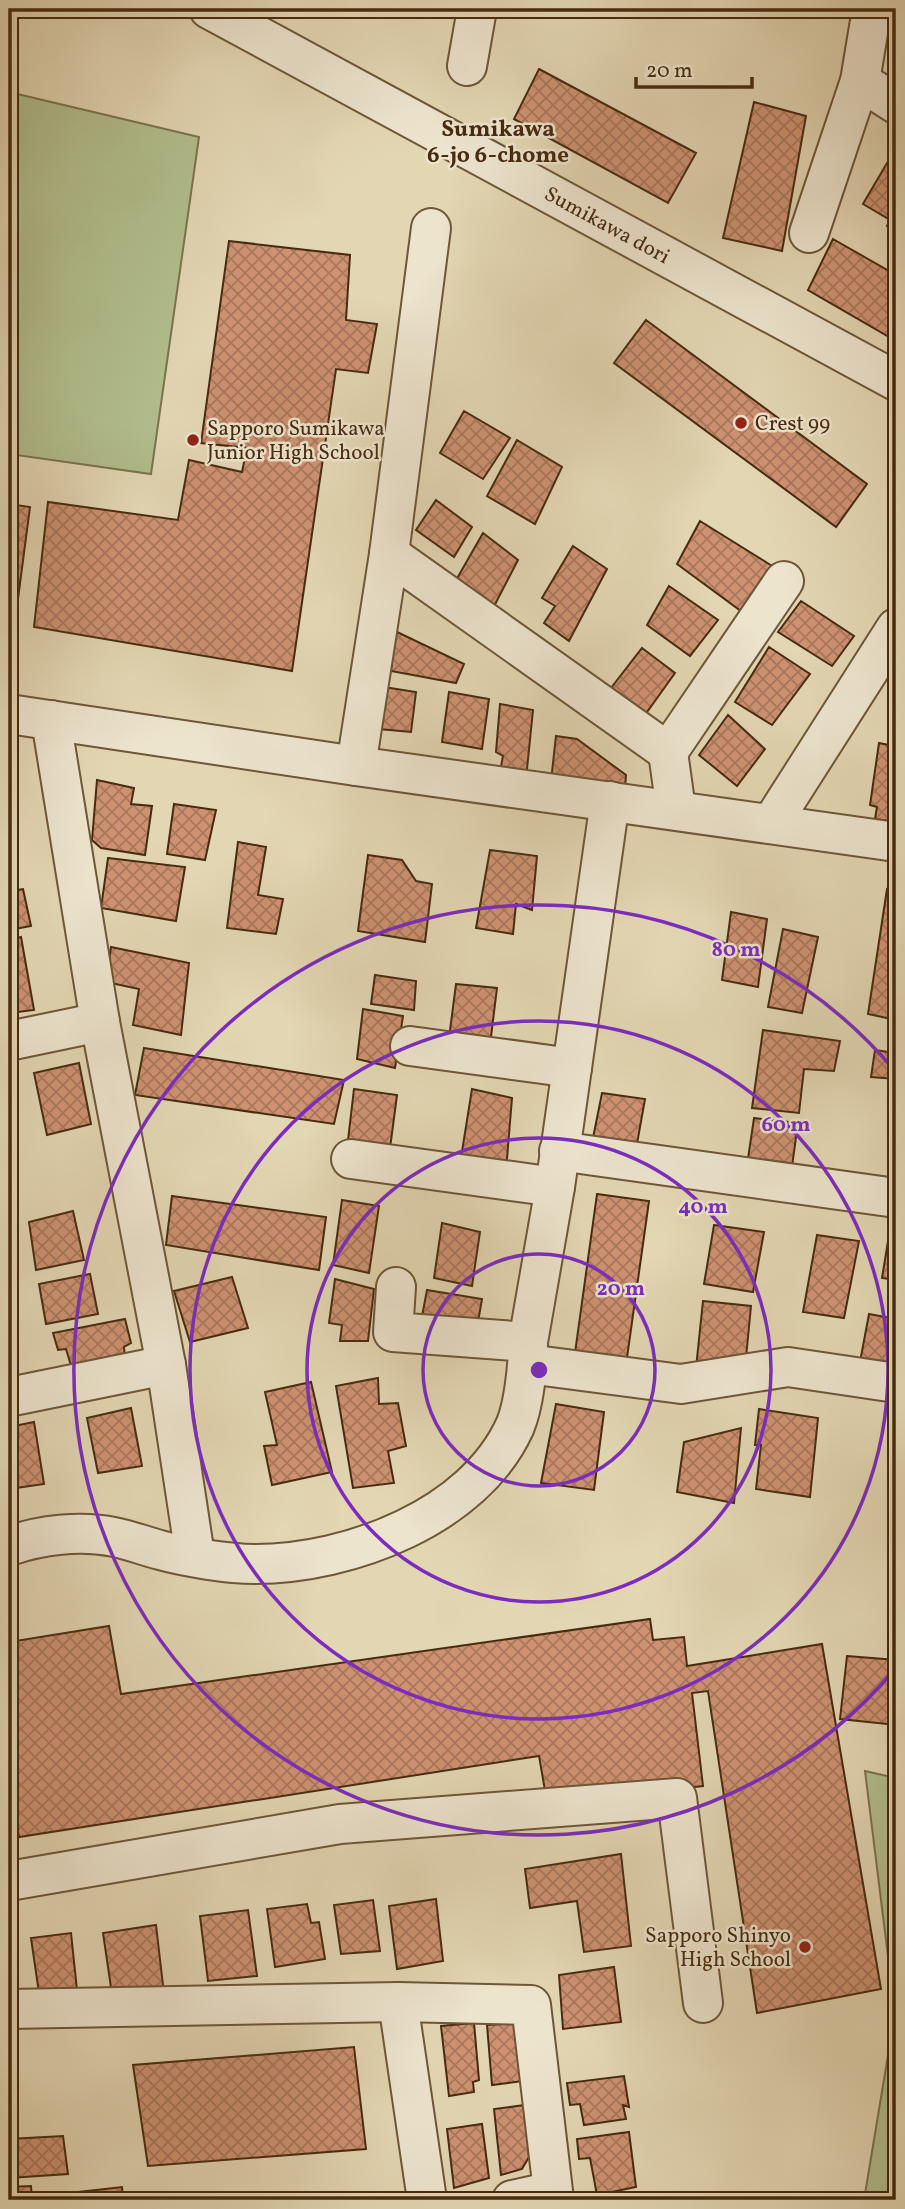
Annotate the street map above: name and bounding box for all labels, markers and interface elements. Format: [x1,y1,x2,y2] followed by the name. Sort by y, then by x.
[636,46,751,90] scale bar
[646,57,692,86] text: 20 m
[427,114,569,172] district label: Sumikawa 6-jo 6-chome
[539,180,675,272] street label: Sumikawa dori
[755,410,830,439] place label: Crest 99
[207,415,385,468] place label: Sapporo Sumikawa Junior High School
[733,415,749,431] marker: Crest 99
[185,432,201,448] marker: Sapporo Sumikawa Junior High School
[712,936,760,965] text: 80 m
[762,1111,810,1140] text: 60 m
[678,1193,728,1222] text: 40 m
[597,1275,645,1304] text: 20 m
[527,1358,551,1382] centre of rings
[645,1922,791,1975] place label: Sapporo Shinyo High School
[797,1939,813,1955] marker: Sapporo Shinyo High School

